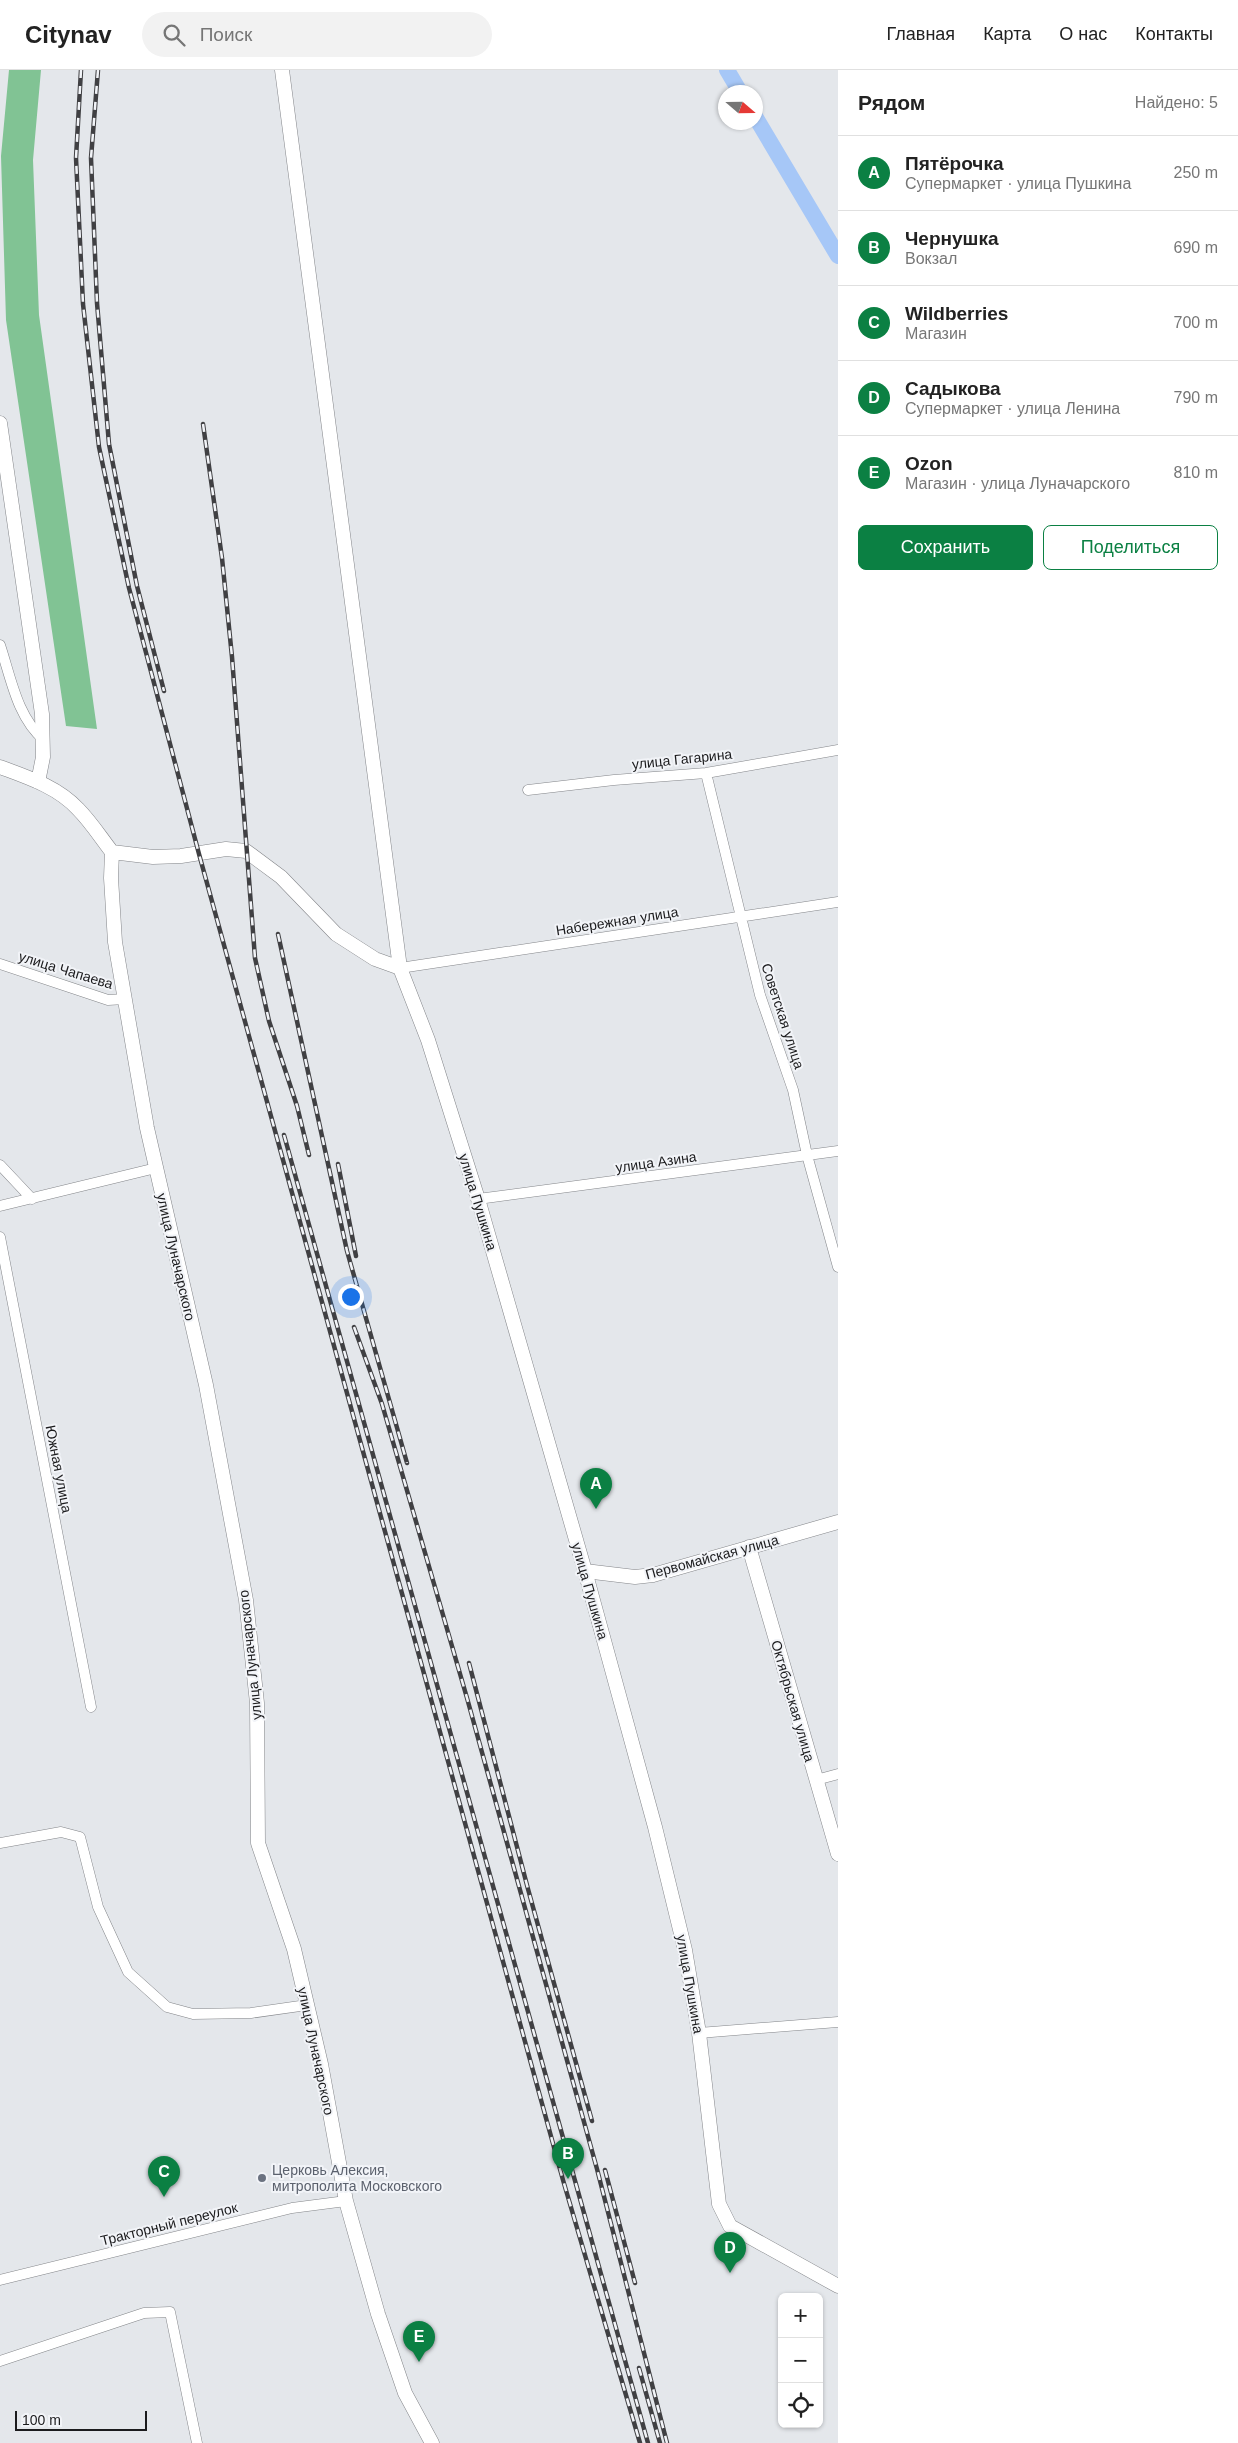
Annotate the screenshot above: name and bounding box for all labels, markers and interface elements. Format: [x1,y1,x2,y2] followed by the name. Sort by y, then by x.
[142,12,492,57] search box
[25,21,112,48] text: Citynav
[160,21,188,49] icon: search
[200,24,252,45] text: Поиск
[887,24,955,44] text: Главная
[983,24,1031,44] text: Карта
[1059,24,1107,44] text: О нас
[1135,24,1213,44] text: Контакты
[718,85,763,130] north arrow
[858,91,925,114] text: Рядом
[1135,94,1218,111] text: Найдено: 5
[905,153,1003,174] text: Пятёрочка
[868,164,880,181] text: A
[1174,164,1218,181] text: 250 m
[905,175,1131,192] text: Супермаркет · улица Пушкина
[905,228,998,249] text: Чернушка
[868,239,880,256] text: B
[1174,239,1218,256] text: 690 m
[905,250,957,267] text: Вокзал
[905,303,1008,324] text: Wildberries
[868,314,880,331] text: C
[1174,314,1218,331] text: 700 m
[905,325,967,342] text: Магазин
[905,378,1001,399] text: Садыкова
[868,389,880,406] text: D
[1174,389,1218,406] text: 790 m
[905,400,1120,417] text: Супермаркет · улица Ленина
[905,453,953,474] text: Ozon
[869,464,879,481] text: E
[1174,464,1218,481] text: 810 m
[905,475,1130,492] text: Магазин · улица Луначарского
[858,525,1033,570] button: Сохранить
[1043,525,1218,570] button: Поделиться
[631,746,733,772] street label: улица Гагарина
[555,903,680,939] street label: Набережная улица
[17,948,115,992] street label: улица Чапаева
[758,961,808,1071] street label: Советская улица
[615,1148,698,1176] street label: улица Азина
[456,1152,500,1252] street label: улица Пушкина
[154,1192,199,1323] street label: улица Луначарского
[338,1284,364,1310] your location
[43,1424,75,1514] street label: Южная улица
[580,1468,612,1509] pin: A
[644,1531,780,1582] street label: Первомайская улица
[569,1541,612,1642] street label: улица Пушкина
[235,1589,265,1721] street label: улица Луначарского
[768,1638,818,1764] street label: Октябрьская улица
[673,1933,707,2035] street label: улица Пушкина
[295,1986,337,2117] street label: улица Луначарского
[552,2138,584,2179] pin: B
[148,2156,180,2197] pin: C
[272,2162,442,2194] place label: Церковь Алексия, митрополита Московского
[256,2172,268,2184] marker: Церковь Алексия, митрополита Московского
[99,2199,240,2249] street label: Тракторный переулок
[714,2232,746,2273] pin: D
[778,2293,823,2428] map controls
[778,2293,823,2338] button: +
[403,2321,435,2362] pin: E
[778,2338,823,2383] button: −
[778,2383,823,2428] button: locate
[15,2408,148,2431] scale bar
[22,2412,61,2428] text: 100 m

